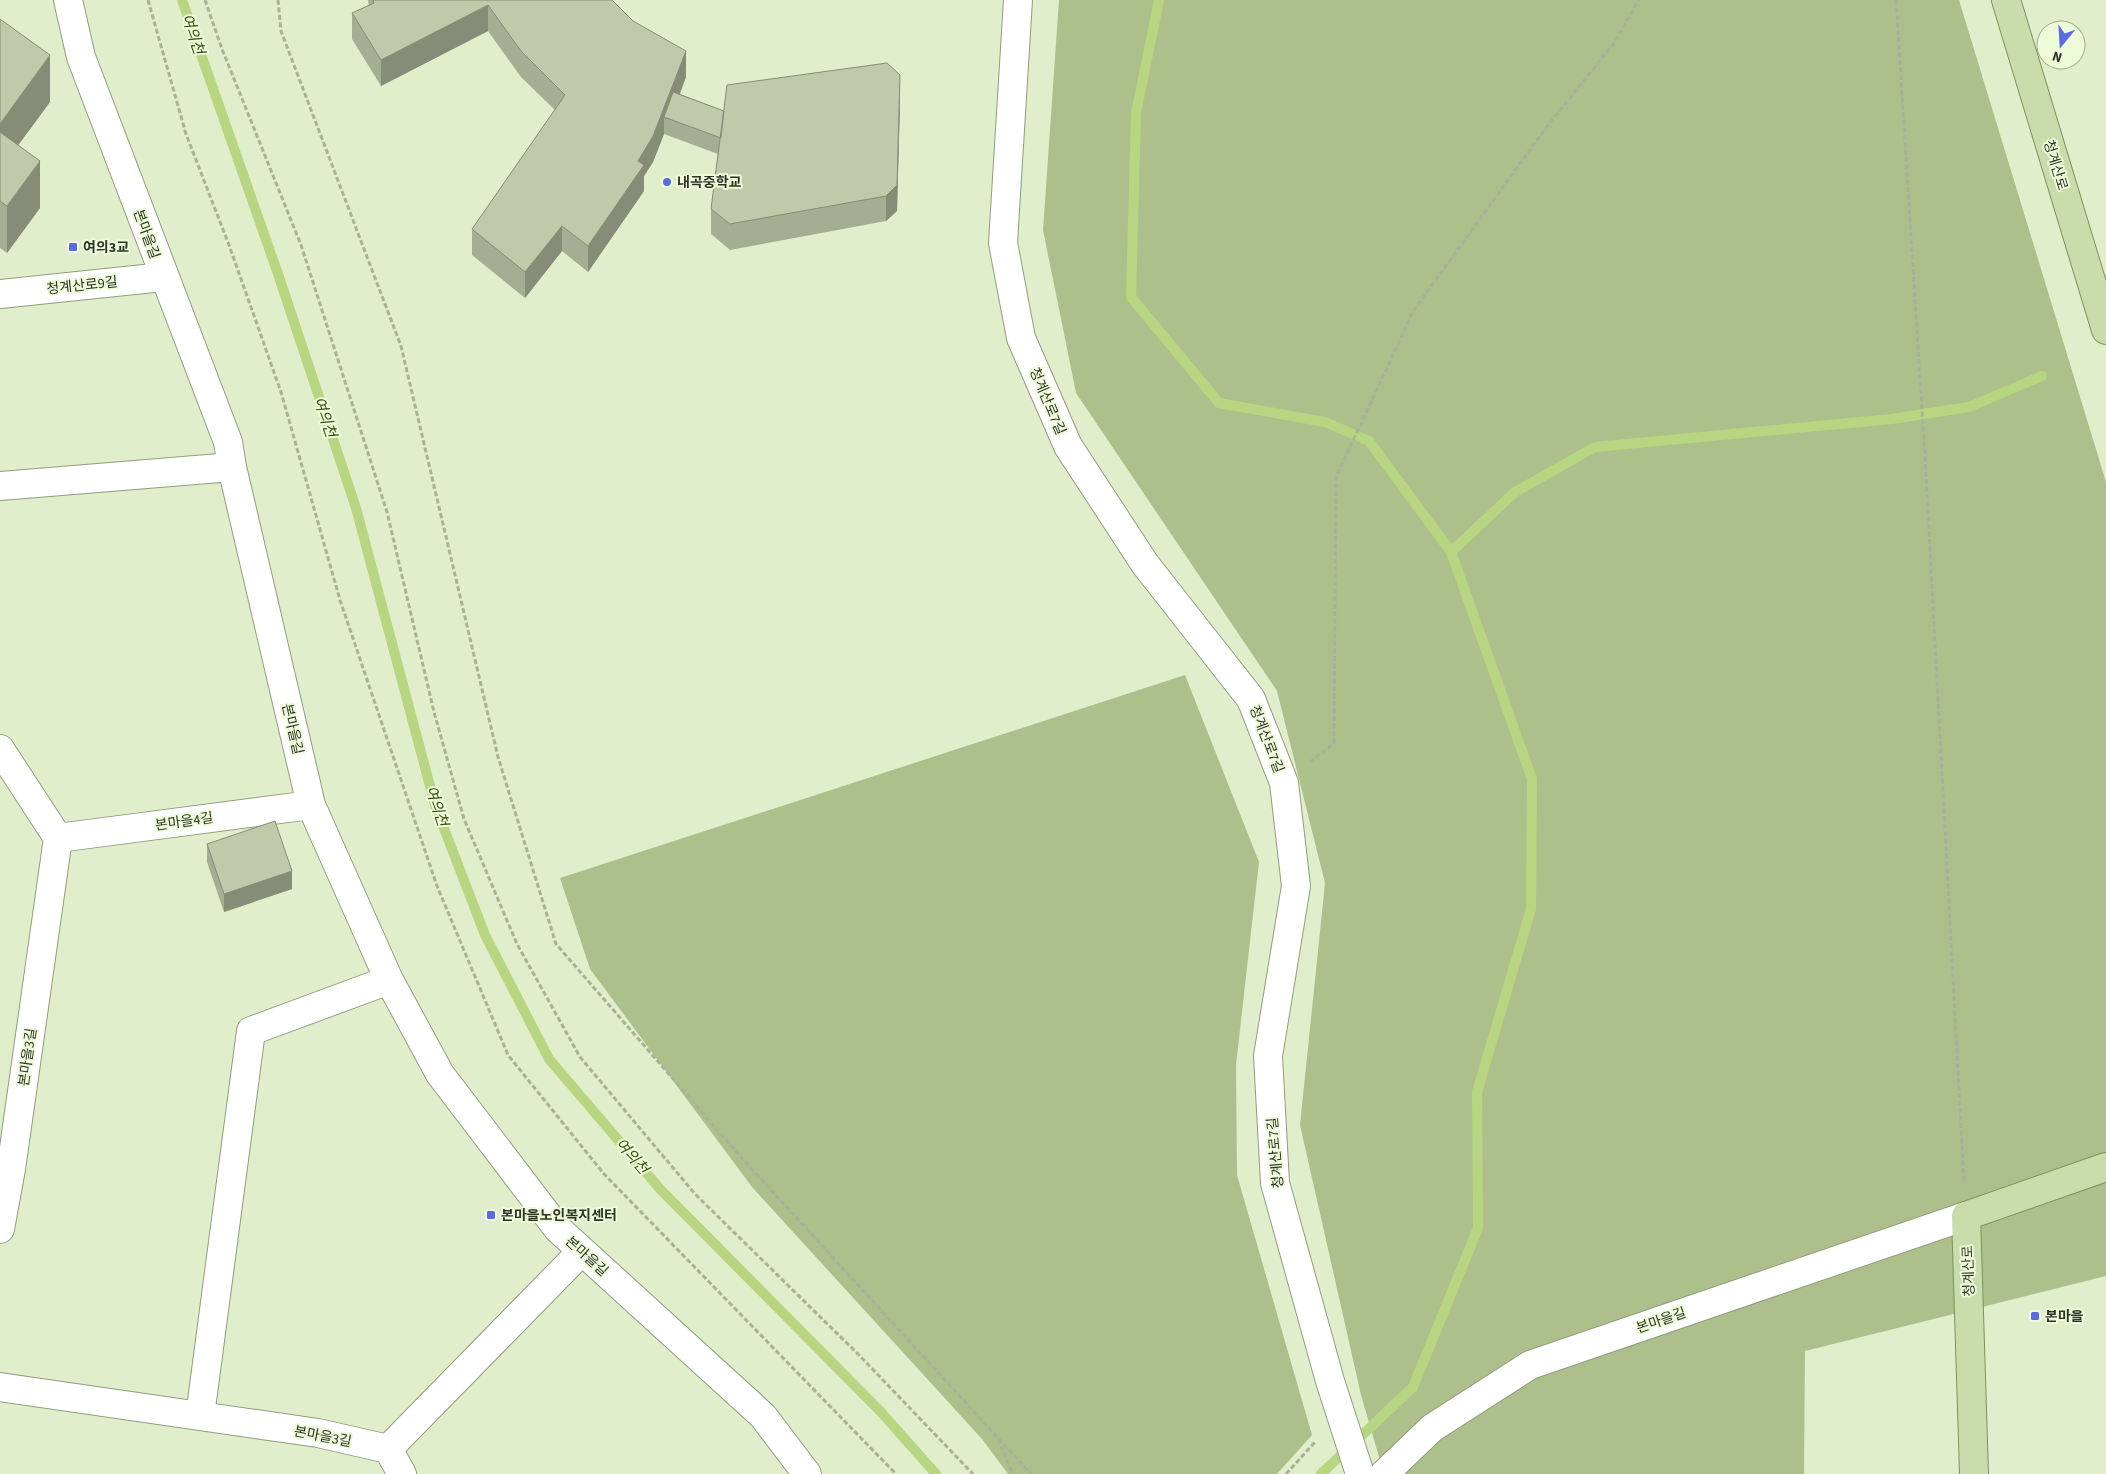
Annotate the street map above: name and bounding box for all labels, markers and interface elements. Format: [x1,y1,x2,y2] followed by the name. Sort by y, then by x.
[176,11,210,59] water label: 여의천
[2036,20,2086,70] north arrow
[2050,45,2065,67] text: N
[2038,138,2072,193] street label: 청계산로
[677,173,742,193] place label: 내곡중학교
[661,176,673,188] marker: 내곡중학교
[128,207,164,262] street label: 본마을길
[83,238,129,258] place label: 여의3교
[67,241,79,253] marker: 여의3교
[46,272,119,300] street label: 청계산로9길
[1024,365,1070,438] street label: 청계산로7길
[308,394,342,442] water label: 여의천
[276,702,308,757] street label: 본마을길
[1244,702,1288,776] street label: 청계산로7길
[420,783,454,831] water label: 여의천
[154,808,214,836] street label: 본마을4길
[14,1027,42,1087] street label: 본마을3길
[1263,1116,1289,1189] street label: 청계산로7길
[610,1134,655,1180] water label: 여의천
[501,1206,617,1226] place label: 본마을노인복지센터
[485,1209,497,1221] marker: 본마을노인복지센터
[560,1232,612,1281] street label: 본마을길
[1958,1245,1980,1297] street label: 청계산로
[1634,1303,1689,1339] street label: 본마을길
[2045,1307,2084,1327] place label: 본마을
[2029,1310,2041,1322] marker: 본마을
[292,1422,353,1452] street label: 본마을3길

